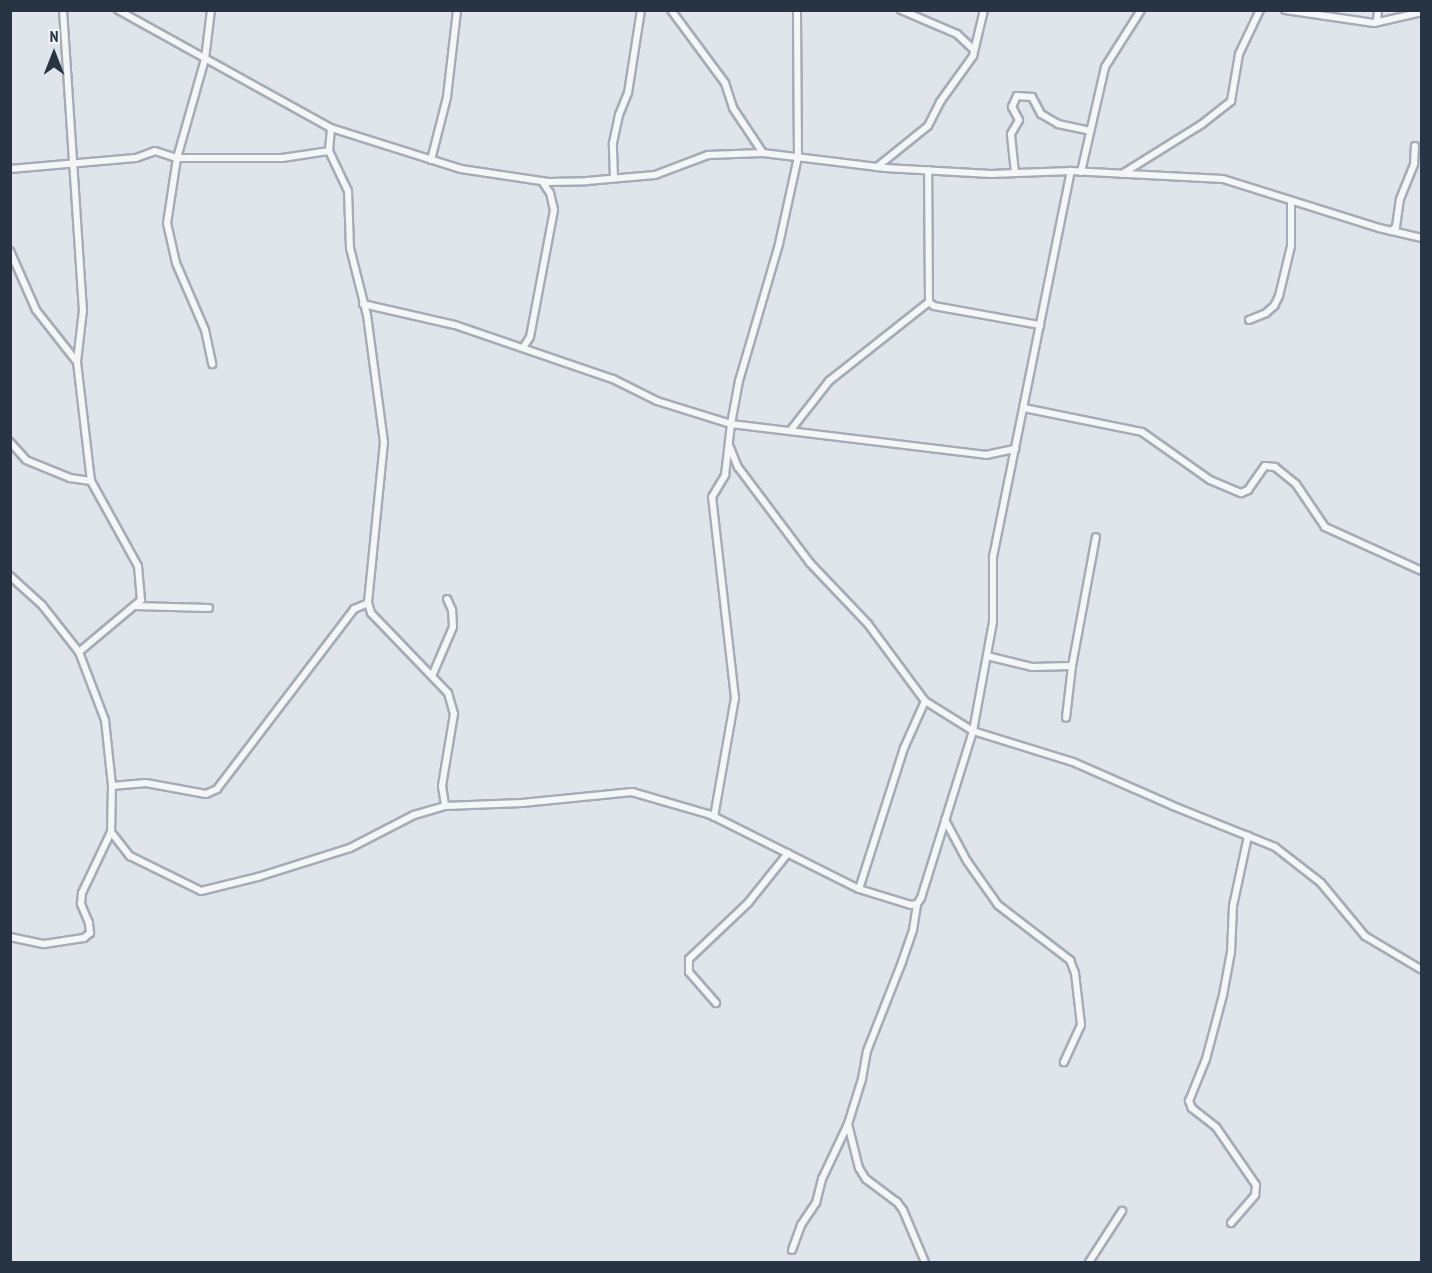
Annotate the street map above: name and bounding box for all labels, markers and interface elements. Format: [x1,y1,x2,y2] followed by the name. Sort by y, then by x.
[24,24,84,84] north arrow
[50,26,58,46] text: N

